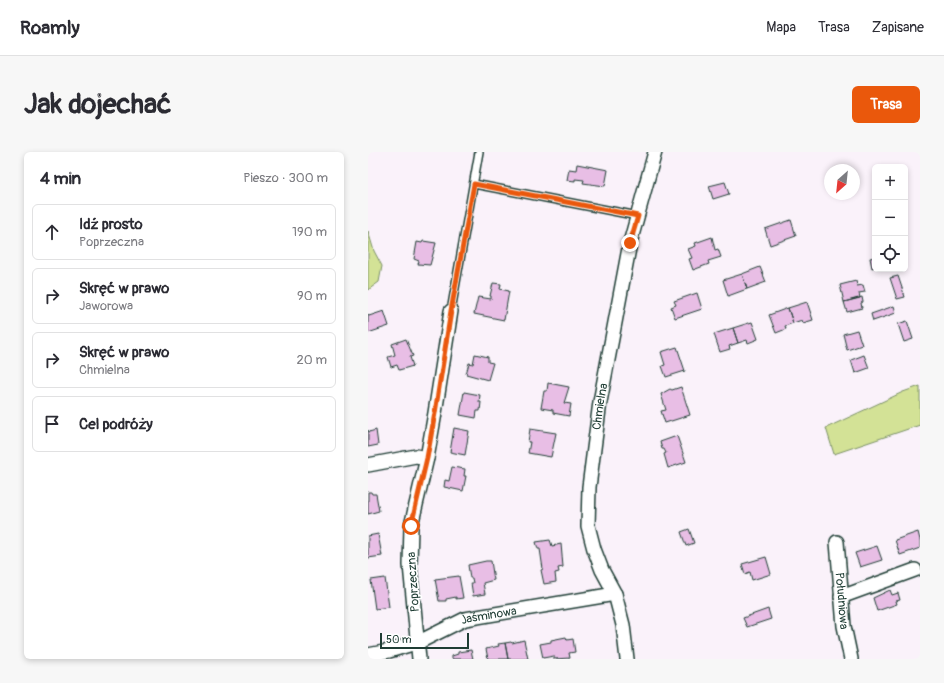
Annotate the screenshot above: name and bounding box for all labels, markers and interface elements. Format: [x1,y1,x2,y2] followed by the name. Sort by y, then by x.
[20,16,80,40] text: Roamly
[766,19,796,36] text: Mapa
[818,19,850,36] text: Trasa
[872,19,924,36] text: Zapisane
[852,86,920,123] button: Trasa
[24,87,172,122] text: Jak dojechać
[824,164,860,200] north arrow
[872,164,908,272] map controls
[872,164,908,200] button: +
[40,168,81,189] text: 4 min
[243,170,328,186] text: Pieszo · 300 m
[872,200,908,236] button: −
[79,215,143,234] text: Idź prosto
[41,221,63,243] icon: ahead
[292,224,327,240] text: 190 m
[79,234,144,250] text: Poprzeczna
[621,234,639,252] route end
[872,236,908,272] button: locate
[79,279,169,298] text: Skręć w prawo
[41,285,63,307] icon: right
[297,288,327,304] text: 90 m
[79,298,133,314] text: Jaworowa
[79,343,169,362] text: Skręć w prawo
[41,349,63,371] icon: right
[296,352,327,368] text: 20 m
[79,362,130,378] text: Chmielna
[589,382,611,431] street label: Chmielna
[41,413,63,435] icon: arrive
[79,415,153,434] text: Cel podróży
[402,517,420,535] route start
[404,551,423,612] street label: Poprzeczna
[832,572,852,631] street label: Południowa
[458,603,518,628] street label: Jaśminowa
[380,631,469,650] scale bar
[386,633,412,646] text: 50 m

